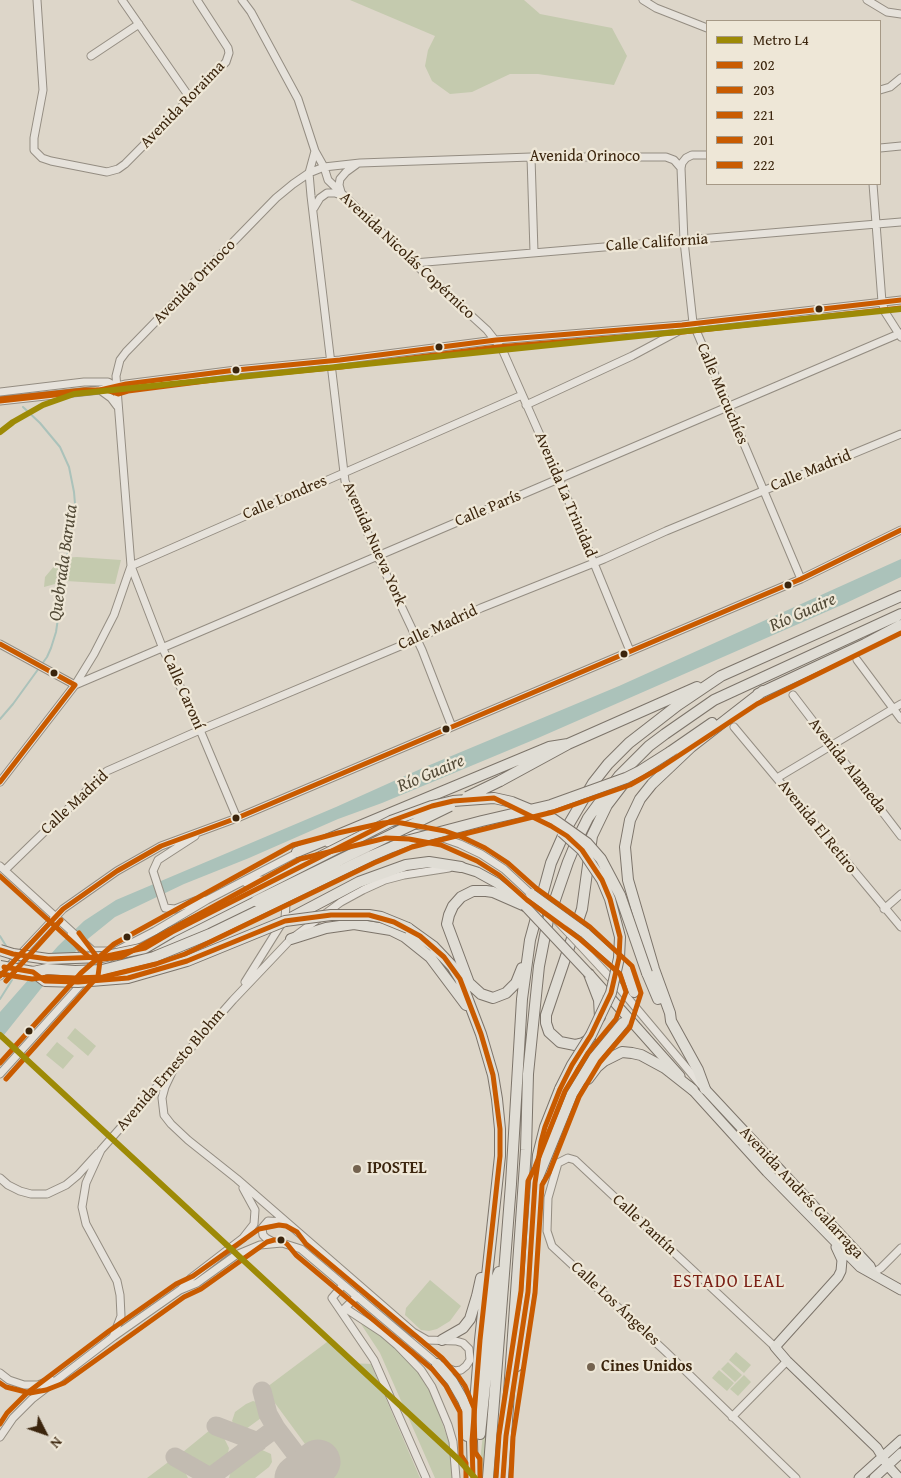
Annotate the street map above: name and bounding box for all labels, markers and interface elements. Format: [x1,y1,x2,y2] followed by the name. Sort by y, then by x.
[706,20,881,185] legend
[753,29,809,50] text: Metro L4
[753,54,775,75] text: 202
[137,57,229,153] street label: Avenida Roraima
[753,79,775,100] text: 203
[753,104,775,125] text: 221
[753,129,775,150] text: 201
[530,147,640,167] street label: Avenida Orinoco
[753,154,775,175] text: 222
[336,188,478,324] street label: Avenida Nicolás Copérnico
[605,230,709,256] street label: Calle California
[150,236,240,328] street label: Avenida Orinoco
[814,304,824,314] unlabelled marker
[692,341,752,447] street label: Calle Mucuchíes
[434,342,444,352] unlabelled marker
[231,365,241,375] unlabelled marker
[530,429,600,561] street label: Avenida La Trinidad
[768,446,854,496] street label: Calle Madrid
[240,472,330,524] street label: Calle Londres
[338,479,410,609] street label: Avenida Nueva York
[452,487,524,531] street label: Calle París
[45,503,83,623] water label: Quebrada Baruta
[783,580,793,590] unlabelled marker
[766,589,840,637] water label: Río Guaire
[395,601,481,655] street label: Calle Madrid
[619,649,629,659] unlabelled marker
[158,651,208,733] street label: Calle Caroní
[49,668,59,678] unlabelled marker
[804,715,890,817] street label: Avenida Alameda
[441,724,451,734] unlabelled marker
[394,750,468,798] water label: Río Guaire
[37,767,113,839] street label: Calle Madrid
[773,776,861,878] street label: Avenida El Retiro
[231,813,241,823] unlabelled marker
[122,932,132,942] unlabelled marker
[113,1005,229,1135] street label: Avenida Ernesto Blohm
[24,1026,34,1036] unlabelled marker
[735,1123,867,1263] street label: Avenida Andrés Galarraga
[367,1159,426,1179] place label: IPOSTEL
[351,1163,363,1175] marker: IPOSTEL
[608,1191,680,1259] street label: Calle Pantín
[276,1235,286,1245] unlabelled marker
[567,1258,663,1350] street label: Calle Los Ángeles
[672,1271,786,1293] district label: ESTADO LEAL
[601,1357,692,1377] place label: Cines Unidos
[585,1361,597,1373] marker: Cines Unidos
[20,1408,70,1458] north arrow
[46,1433,67,1453] text: N

